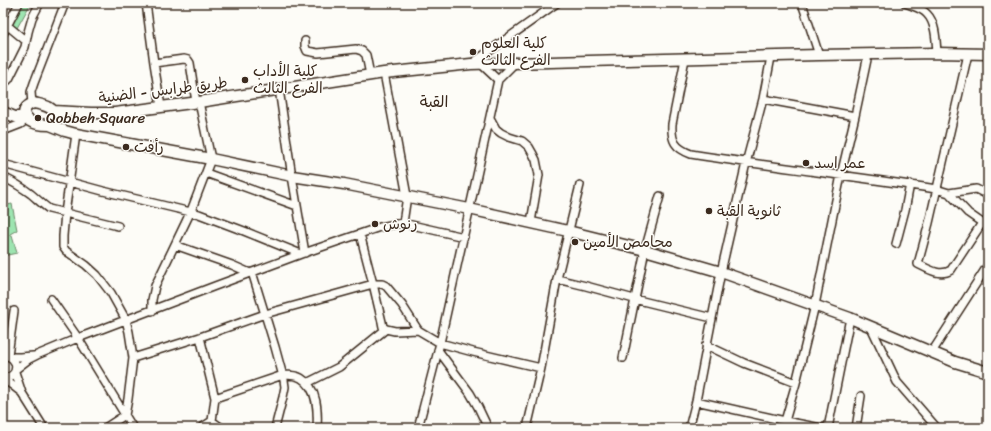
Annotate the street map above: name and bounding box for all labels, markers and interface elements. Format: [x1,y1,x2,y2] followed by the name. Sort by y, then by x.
[481,30,551,73] place label: كلية العلوم الفرع الثالث
[468,47,478,57] marker: كلية العلوم الفرع الثالث
[253,58,323,101] place label: كلية الأداب الفرع الثالث
[97,69,229,111] street label: طريق طرابس - الضنية
[240,75,250,85] marker: كلية الأداب الفرع الثالث
[420,87,448,116] district label: القبة
[46,105,146,131] place label: Qobbeh Square
[33,113,43,123] marker: Qobbeh Square
[134,134,164,160] place label: رأفت
[121,142,131,152] marker: رأفت
[814,150,865,176] place label: عمر اسد
[801,158,811,168] marker: عمر اسد
[717,198,781,224] place label: ثانوية القبة
[704,206,714,216] marker: ثانوية القبة
[383,211,418,237] place label: رنوش
[370,219,380,229] marker: رنوش
[583,229,673,255] place label: محامص الأمين
[570,237,580,247] marker: محامص الأمين

